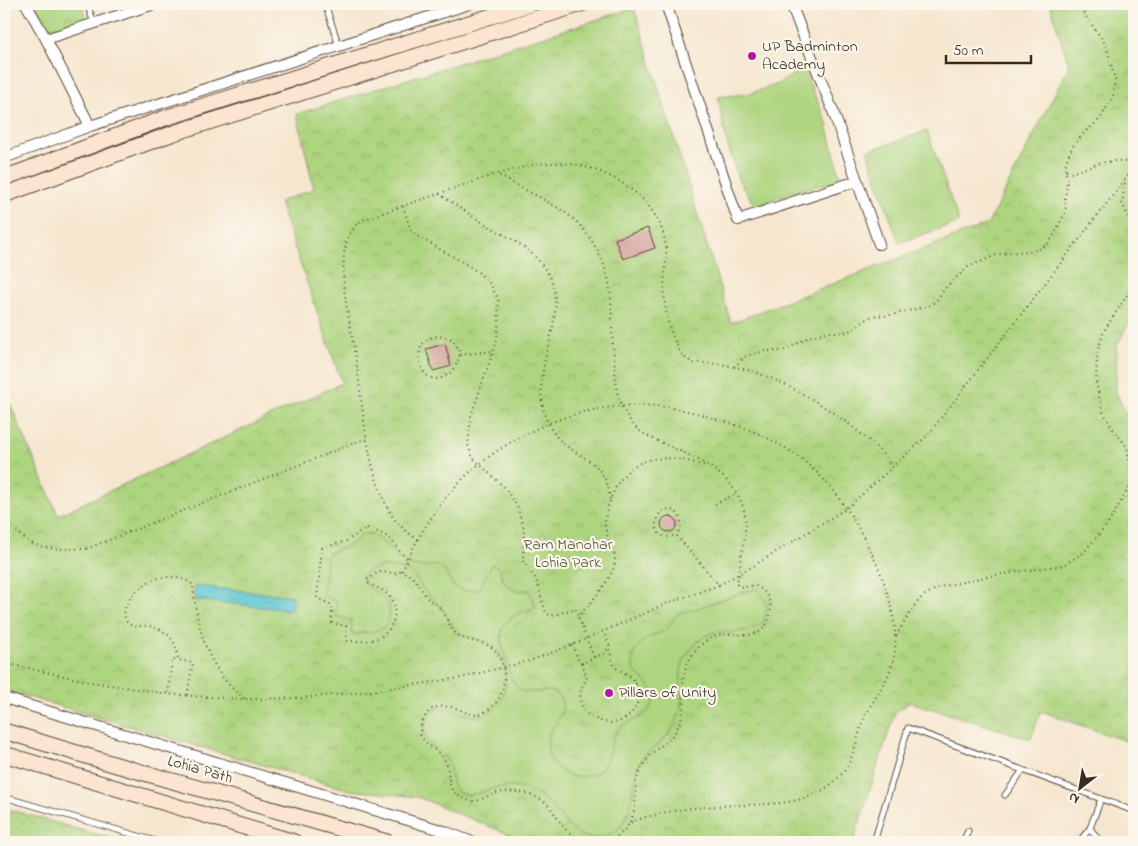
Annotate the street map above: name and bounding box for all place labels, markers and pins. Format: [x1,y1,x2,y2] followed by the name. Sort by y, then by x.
[762,35,858,77] place label: UP Badminton Academy
[746,50,758,62] marker: UP Badminton Academy
[619,681,716,705] place label: Pillars of Unity
[603,687,615,699] marker: Pillars of Unity

